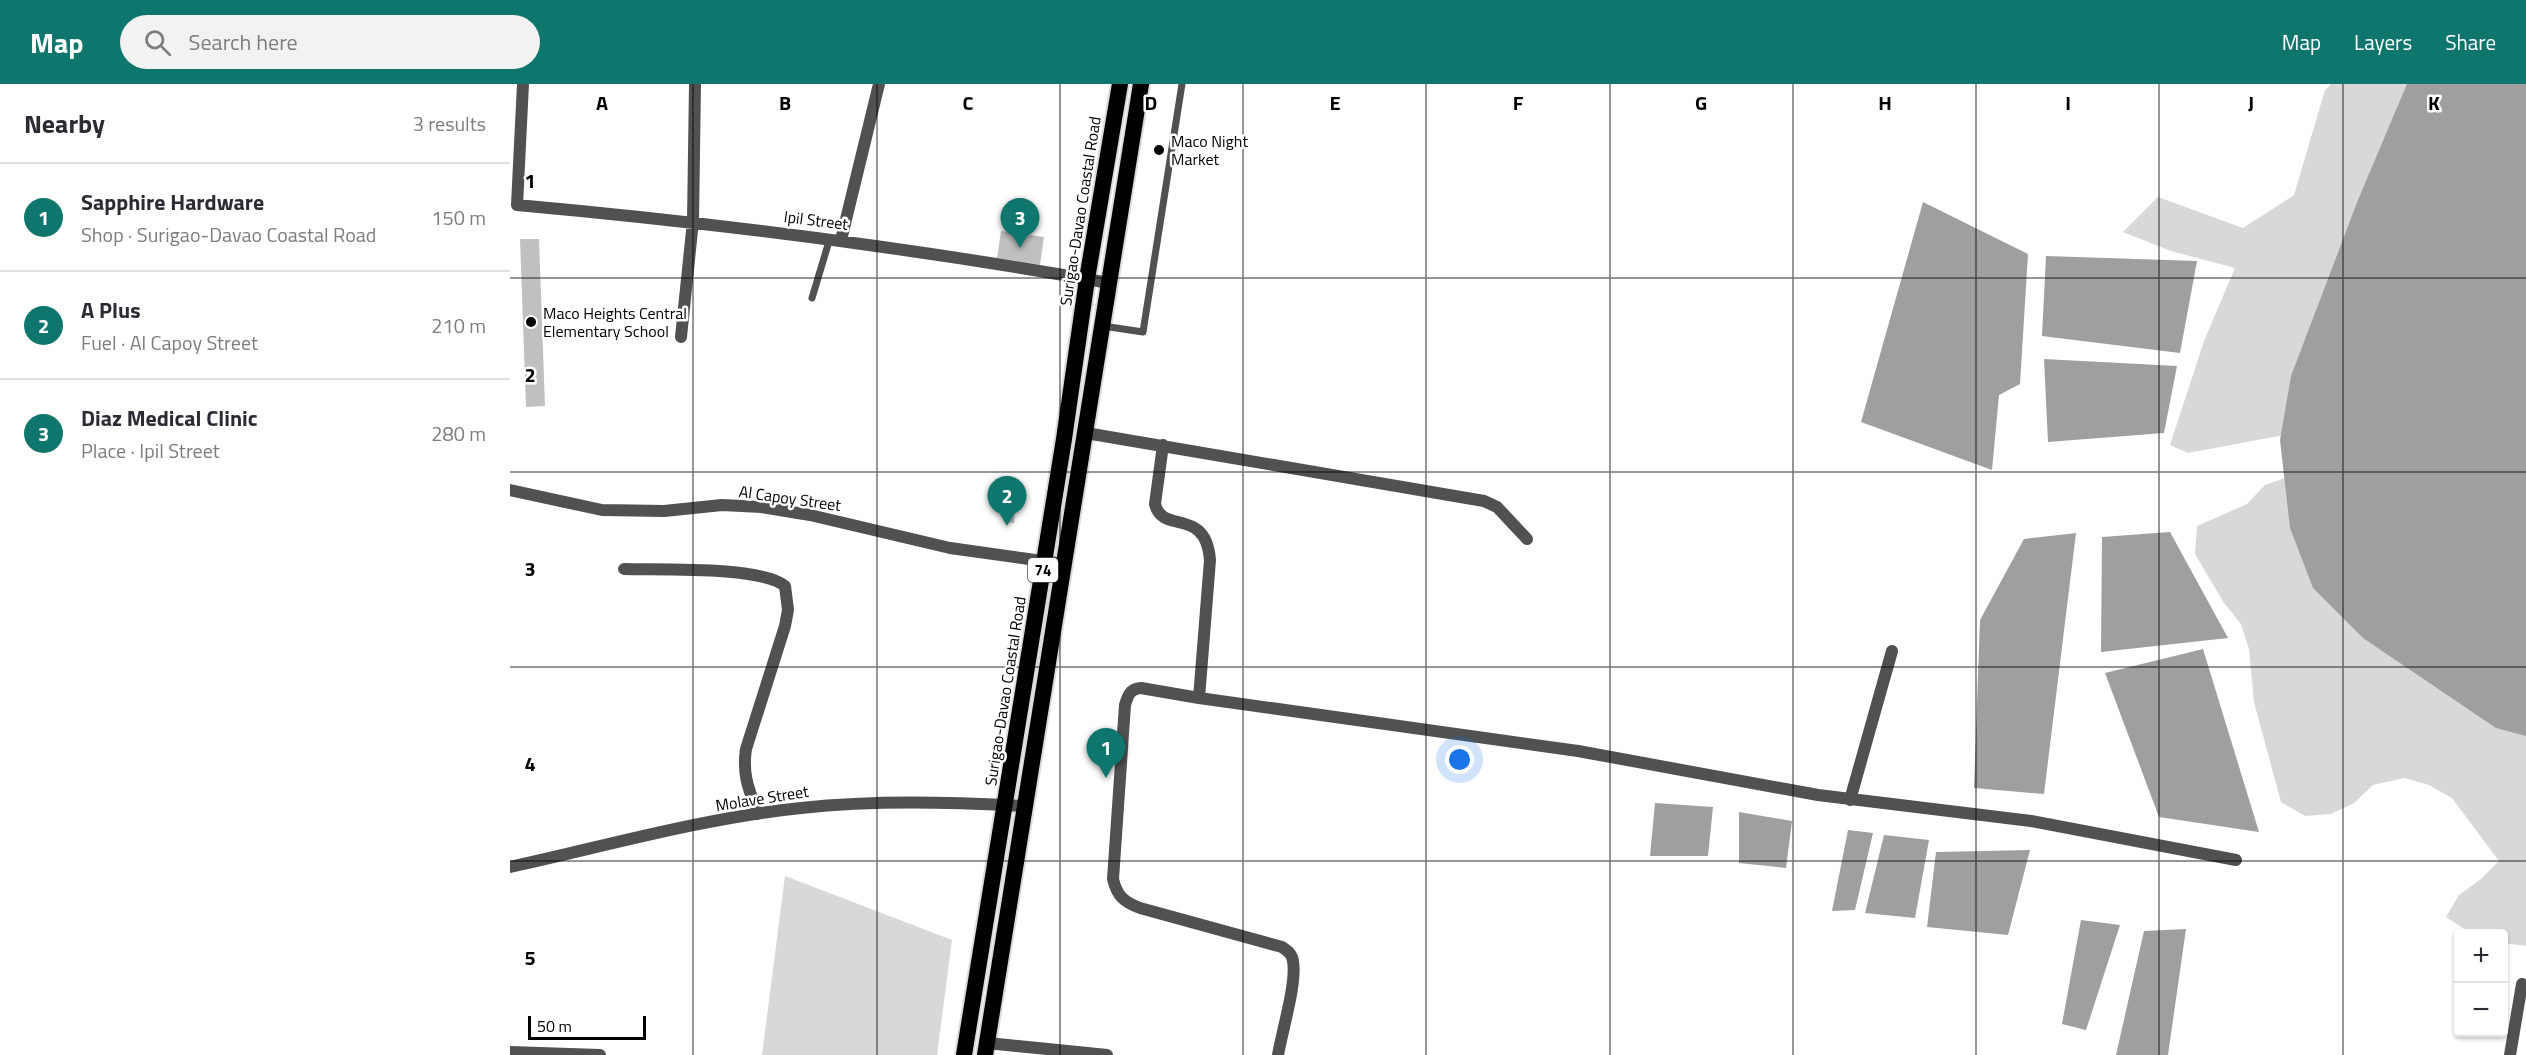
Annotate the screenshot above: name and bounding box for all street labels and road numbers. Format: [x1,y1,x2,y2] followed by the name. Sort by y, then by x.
[1053,114,1107,308] street label: Surigao-Davao Coastal Road
[783,204,850,236] street label: Ipil Street
[737,479,843,517] street label: Al Capoy Street
[1028,558,1058,582] road number: 74
[978,594,1032,788] street label: Surigao-Davao Coastal Road
[714,779,811,817] street label: Molave Street

